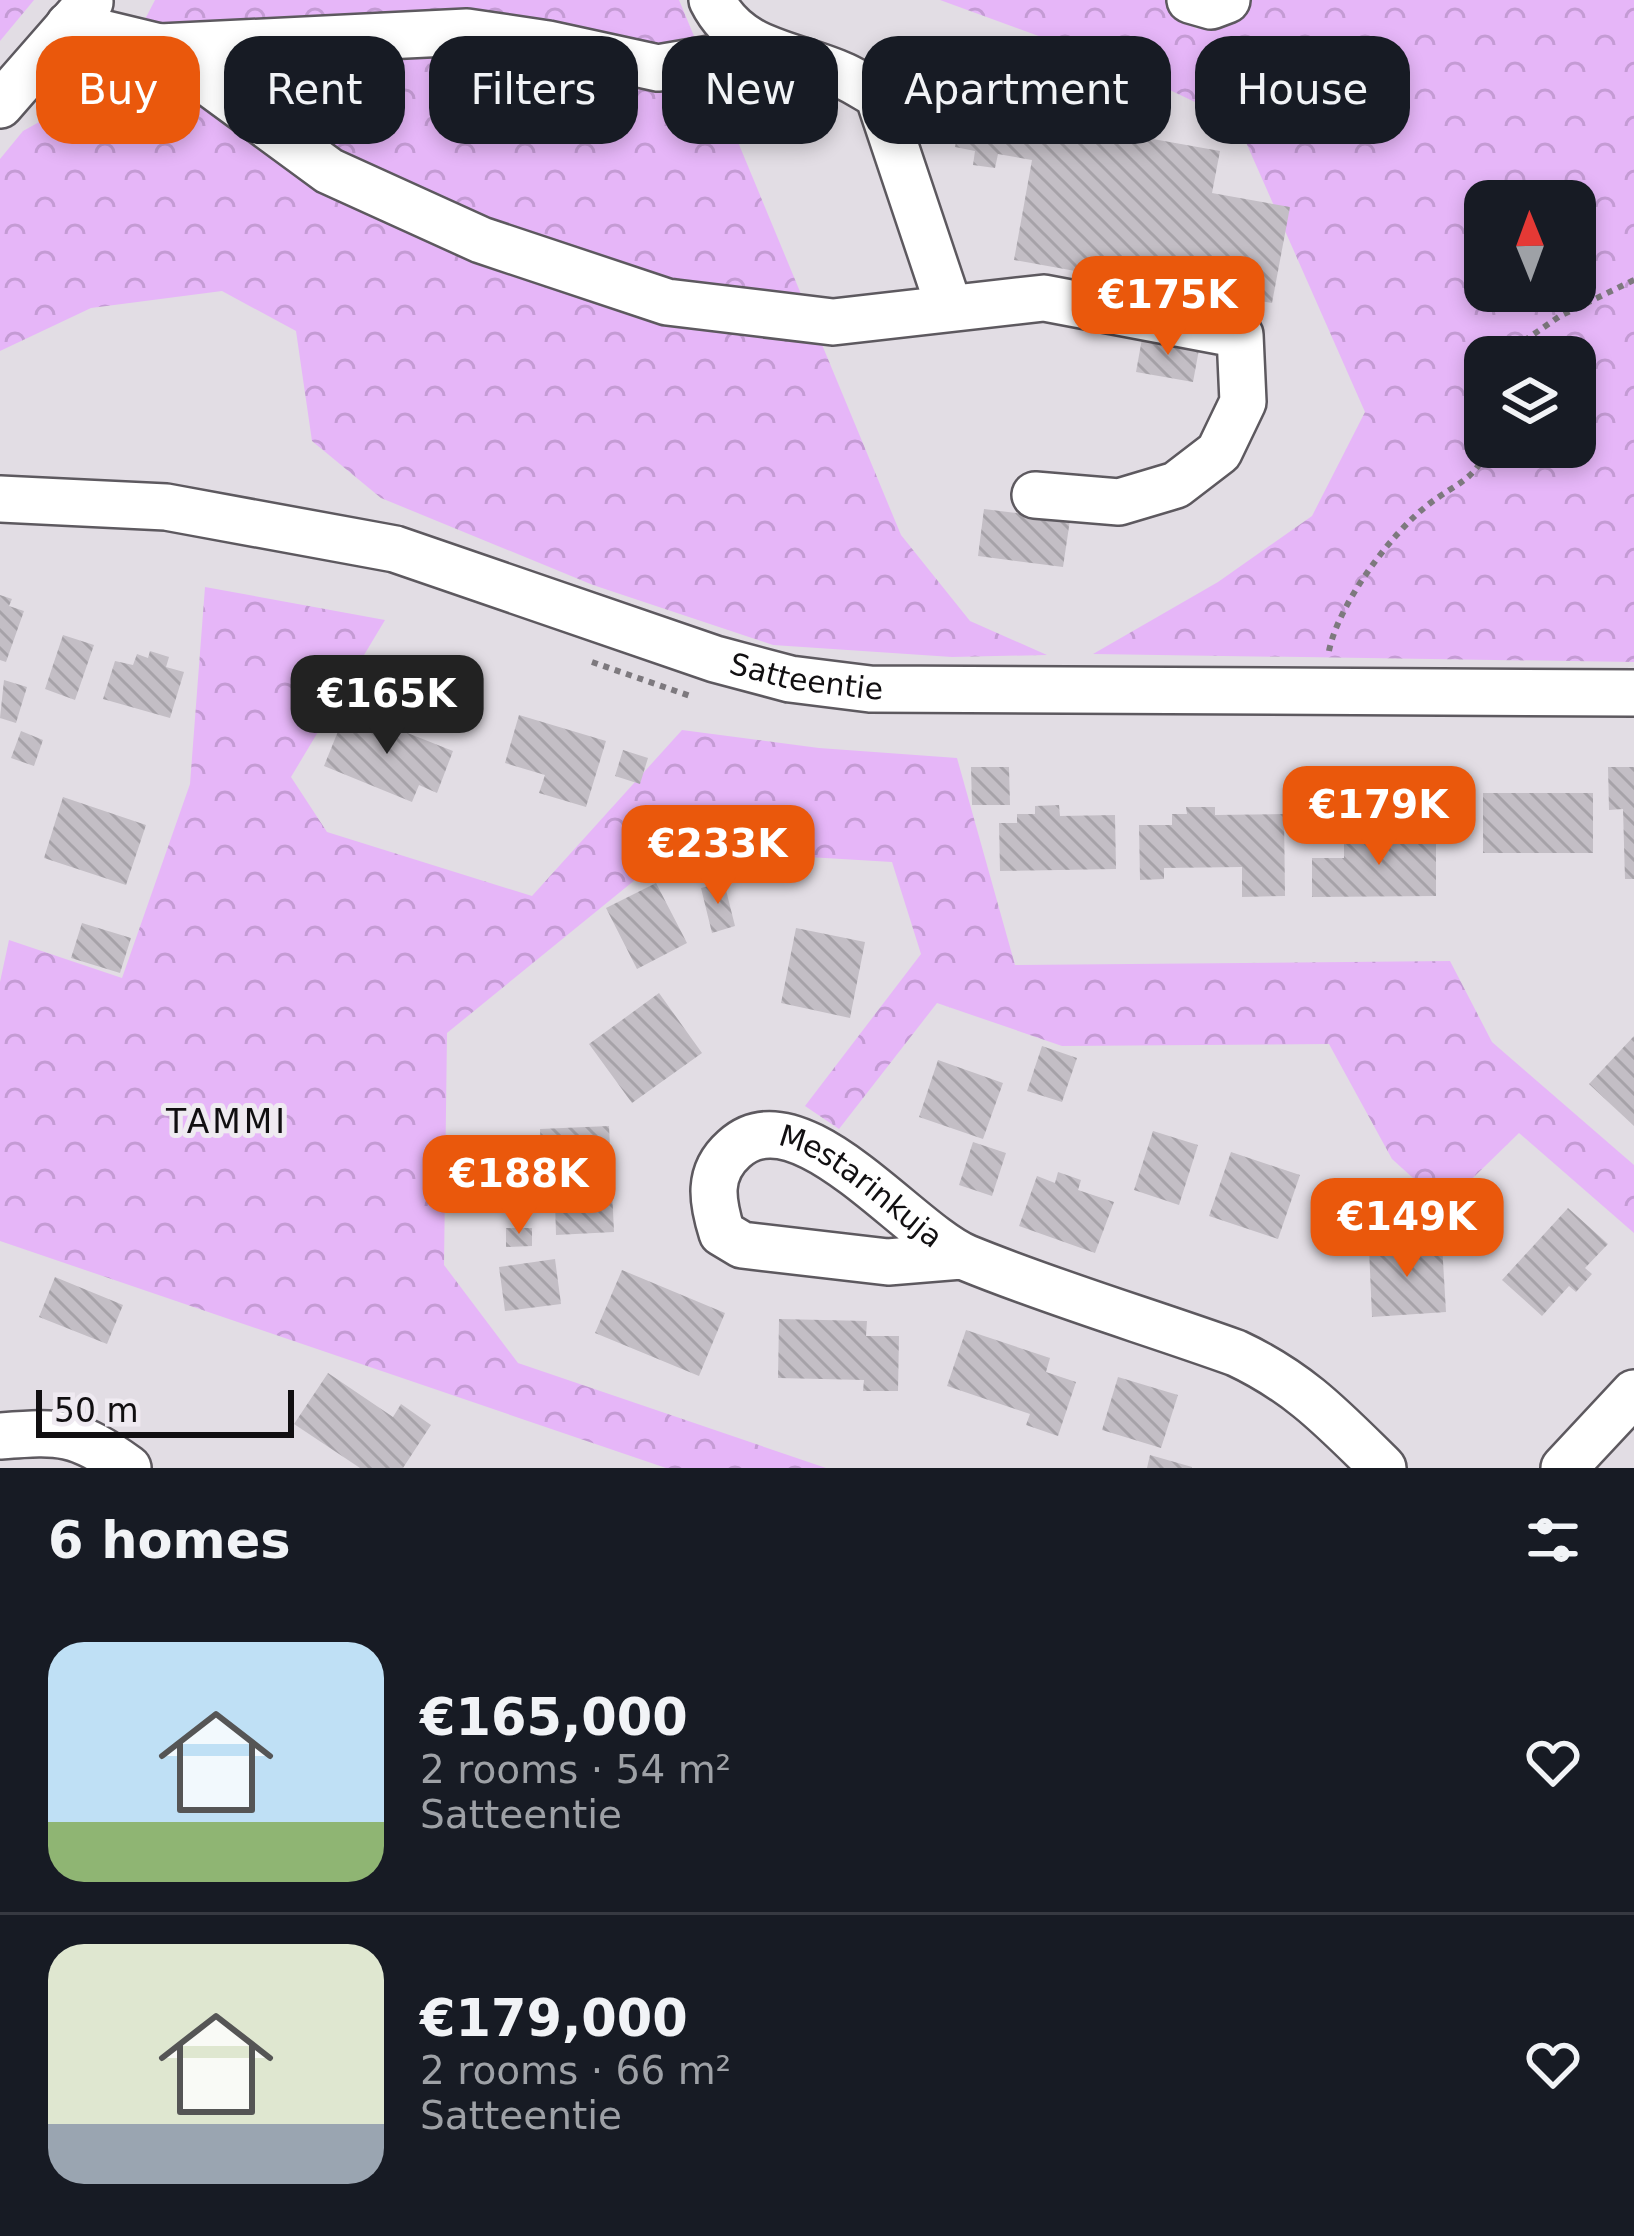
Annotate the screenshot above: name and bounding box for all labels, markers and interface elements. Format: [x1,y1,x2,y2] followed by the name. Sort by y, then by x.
[36,36,200,144] chip: Buy
[224,36,405,144] chip: Rent
[429,36,638,144] chip: Filters
[662,36,838,144] chip: New
[862,36,1171,144] chip: Apartment
[1195,36,1410,144] chip: House
[1464,180,1596,312] north arrow
[1464,180,1596,468] map controls
[1084,256,1252,358] pin: €175K
[1099,272,1237,317] text: €175K
[1464,336,1596,468] button: layers
[726,646,883,706] street label: Satteentie
[303,655,471,757] pin: €165K
[318,671,456,716] text: €165K
[1295,766,1463,868] pin: €179K
[1310,782,1448,827] text: €179K
[634,805,802,907] pin: €233K
[649,821,787,866] text: €233K
[165,1102,288,1141] district label: TAMMI
[775,1118,949,1255] street label: Mestarinkuja
[435,1135,603,1237] pin: €188K
[450,1151,588,1196] text: €188K
[1323,1178,1491,1280] pin: €149K
[1338,1194,1476,1239] text: €149K
[36,1384,294,1437] scale bar
[54,1391,139,1430] text: 50 m
[1520,1507,1586,1573] icon: filters
[48,1511,291,1570] text: 6 homes
[420,1688,688,1747] text: €165,000
[144,1690,288,1834] icon: home
[1520,1729,1586,1795] icon: heart
[420,1747,731,1792] text: 2 rooms · 54 m²
[420,1792,622,1837] text: Satteentie
[420,1989,688,2048] text: €179,000
[144,1992,288,2136] icon: home
[1520,2031,1586,2097] icon: heart
[420,2048,731,2093] text: 2 rooms · 66 m²
[420,2093,622,2138] text: Satteentie

